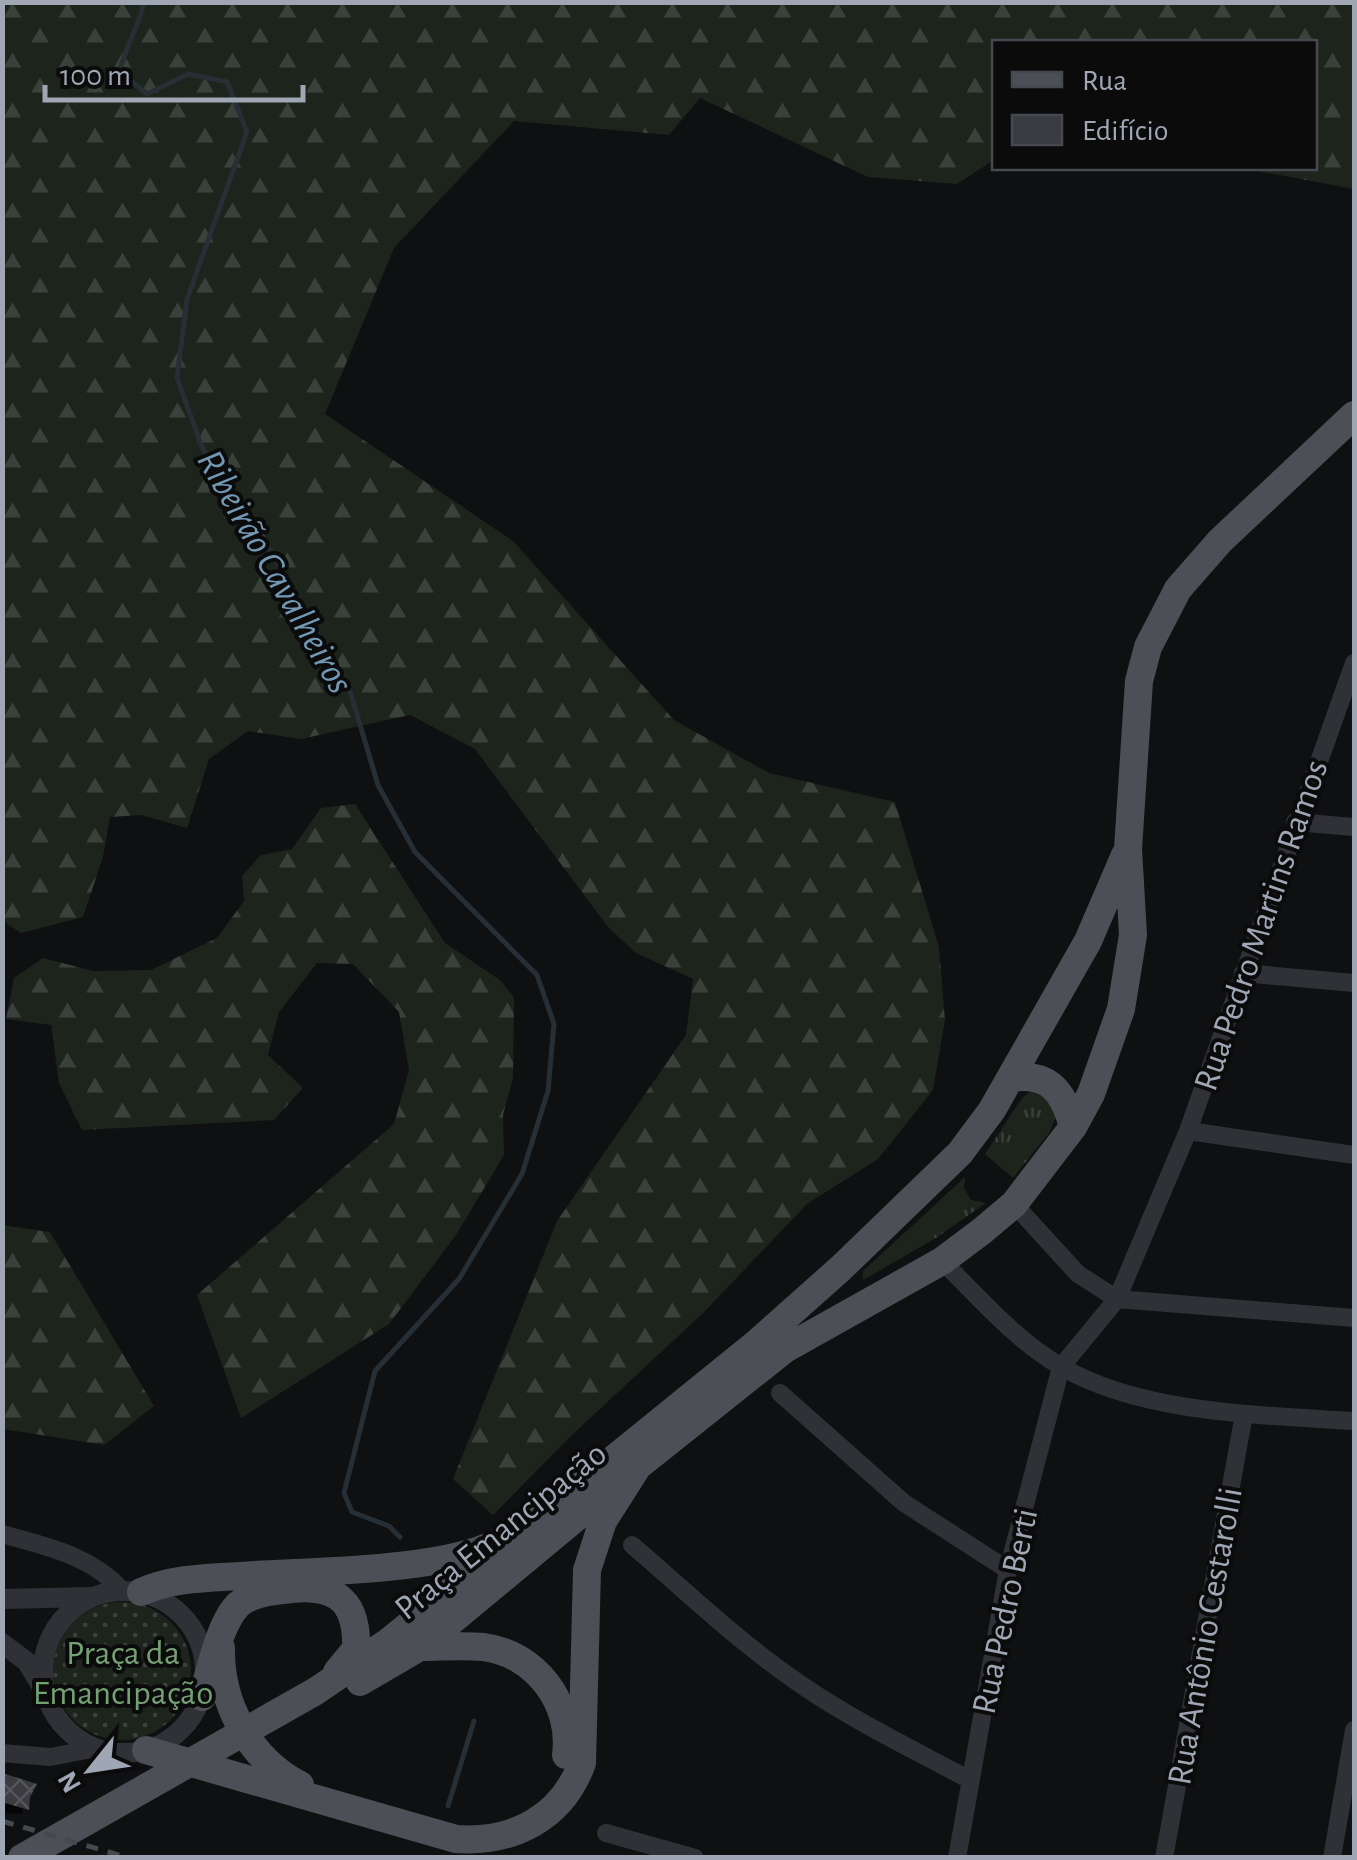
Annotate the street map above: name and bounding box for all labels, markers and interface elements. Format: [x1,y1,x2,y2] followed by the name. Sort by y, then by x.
[45,40,302,102] scale bar
[992,40,1317,170] legend
[60,61,131,91] text: 100 m
[1082,66,1127,96] text: Rua
[1082,116,1168,146] text: Edifício
[189,444,359,700] water label: Ribeirão Cavalheiros
[1188,756,1334,1095] street label: Rua Pedro Martins Ramos
[389,1436,613,1627] street label: Praça Emancipação
[1162,1485,1249,1788] street label: Rua Antônio Cestarolli
[967,1505,1044,1717] street label: Rua Pedro Berti
[33,1636,213,1711] park label: Praça da Emancipação
[40,1720,140,1820] north arrow
[53,1766,87,1797] text: N

